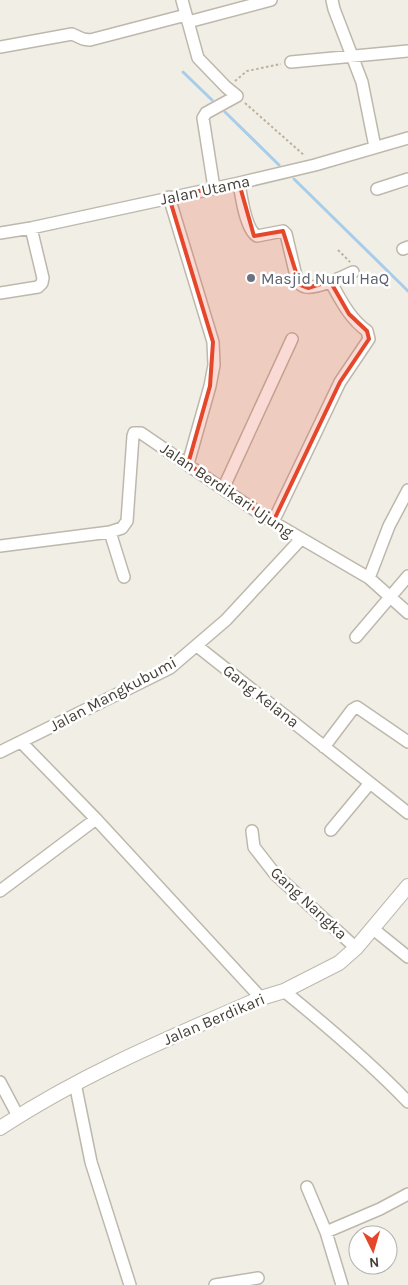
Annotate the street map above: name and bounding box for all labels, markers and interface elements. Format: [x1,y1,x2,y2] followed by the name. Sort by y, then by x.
[158,171,252,209] street label: Jalan Utama
[261,269,389,288] place label: Masjid Nurul HaQ
[245,272,257,284] marker: Masjid Nurul HaQ
[157,438,297,542] street label: Jalan Berdikari Ujung
[46,653,180,735] street label: Jalan Mangkubumi
[219,660,303,732] street label: Gang Kelana
[267,863,351,943] street label: Gang Nangka
[160,989,268,1049] street label: Jalan Berdikari
[348,1225,398,1275] north arrow
[368,1254,380,1271] text: N

